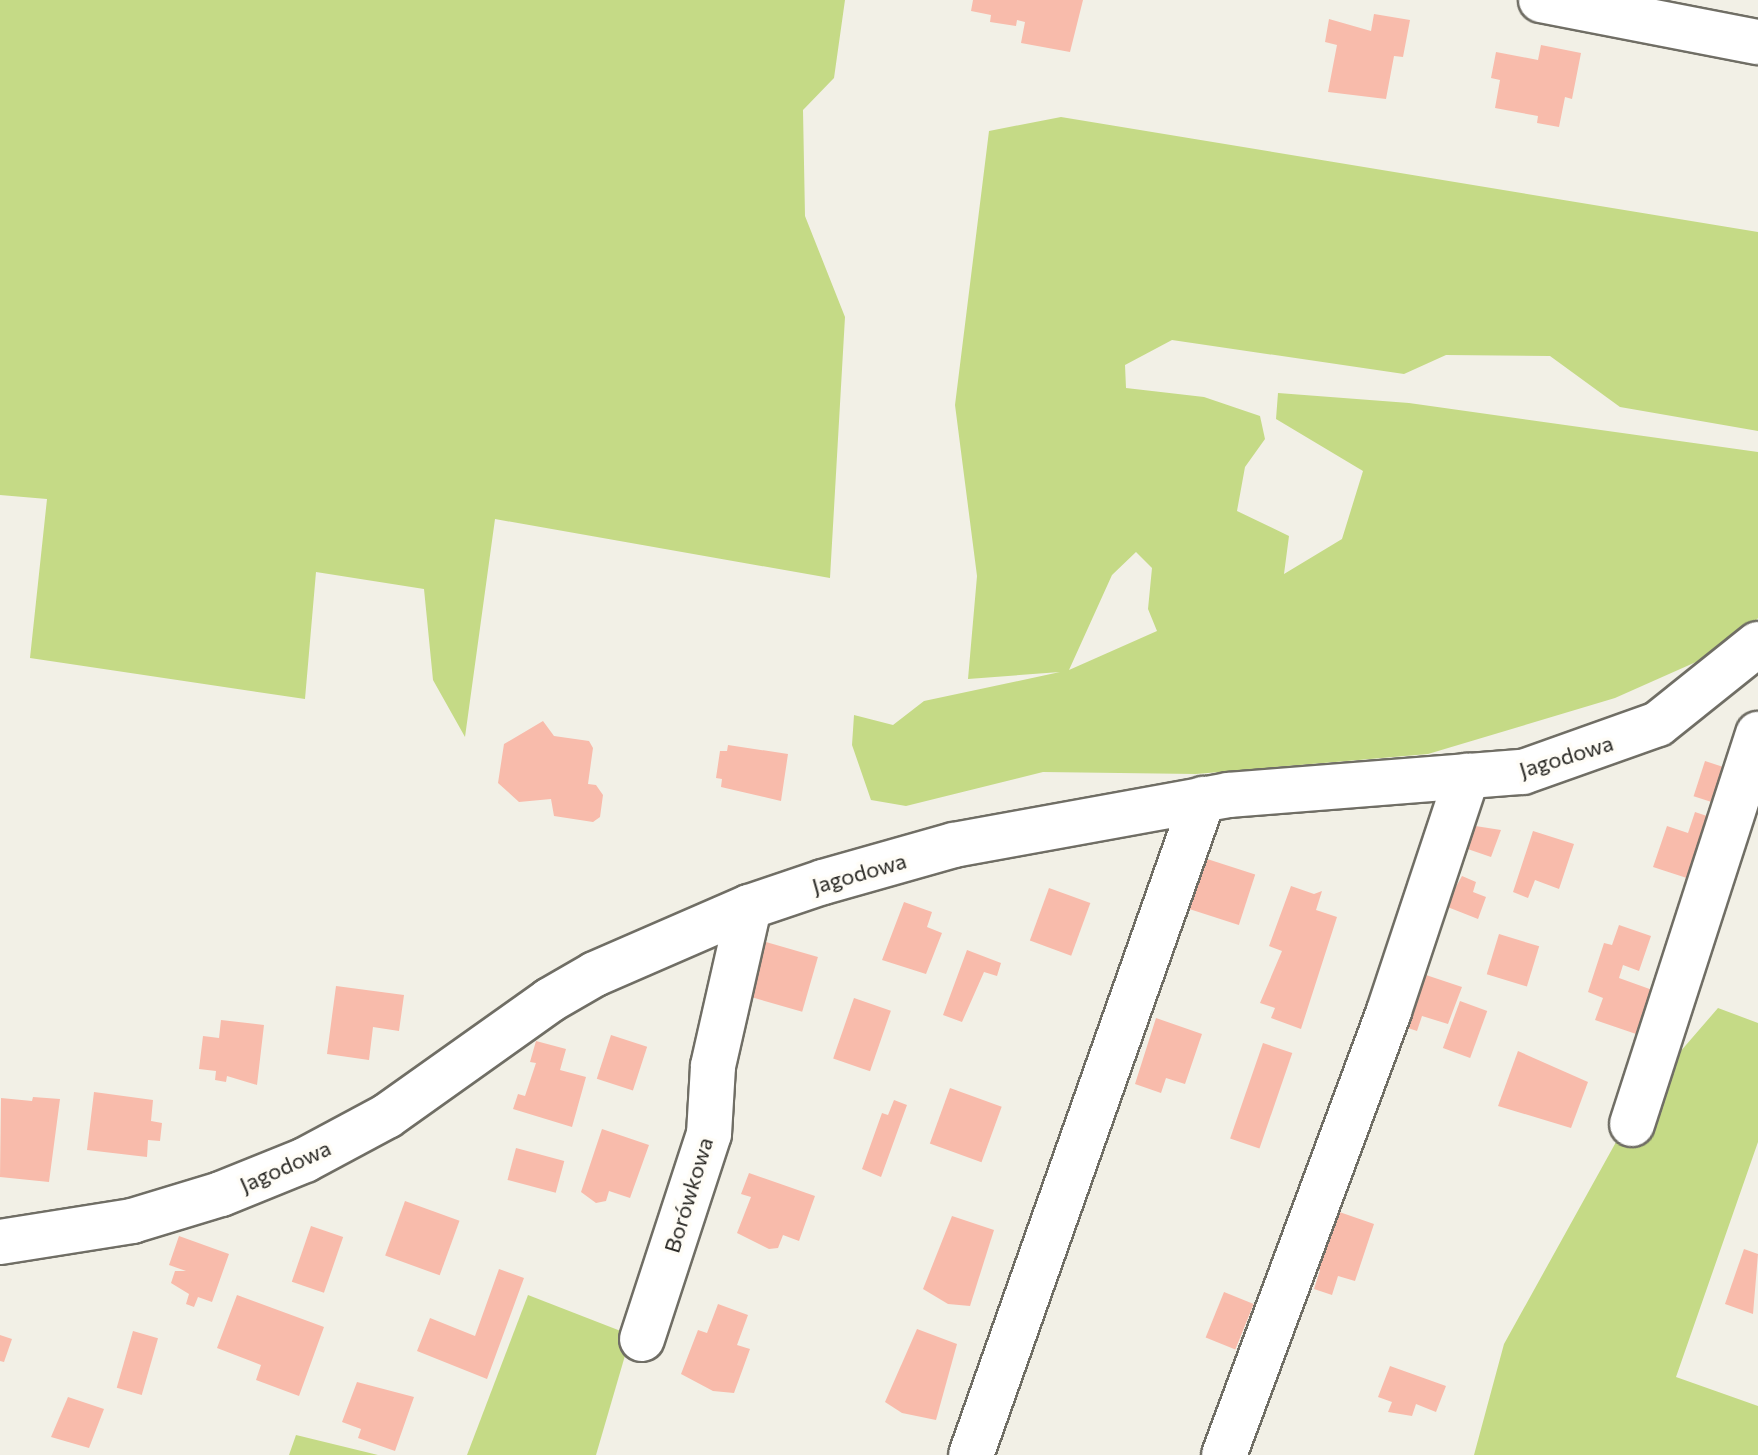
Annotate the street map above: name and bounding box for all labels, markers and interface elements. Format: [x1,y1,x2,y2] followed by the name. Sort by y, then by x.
[1516,729,1616,783] street label: Jagodowa
[809,847,909,899] street label: Jagodowa
[235,1134,335,1198] street label: Jagodowa
[658,1134,718,1256] street label: Borówkowa

